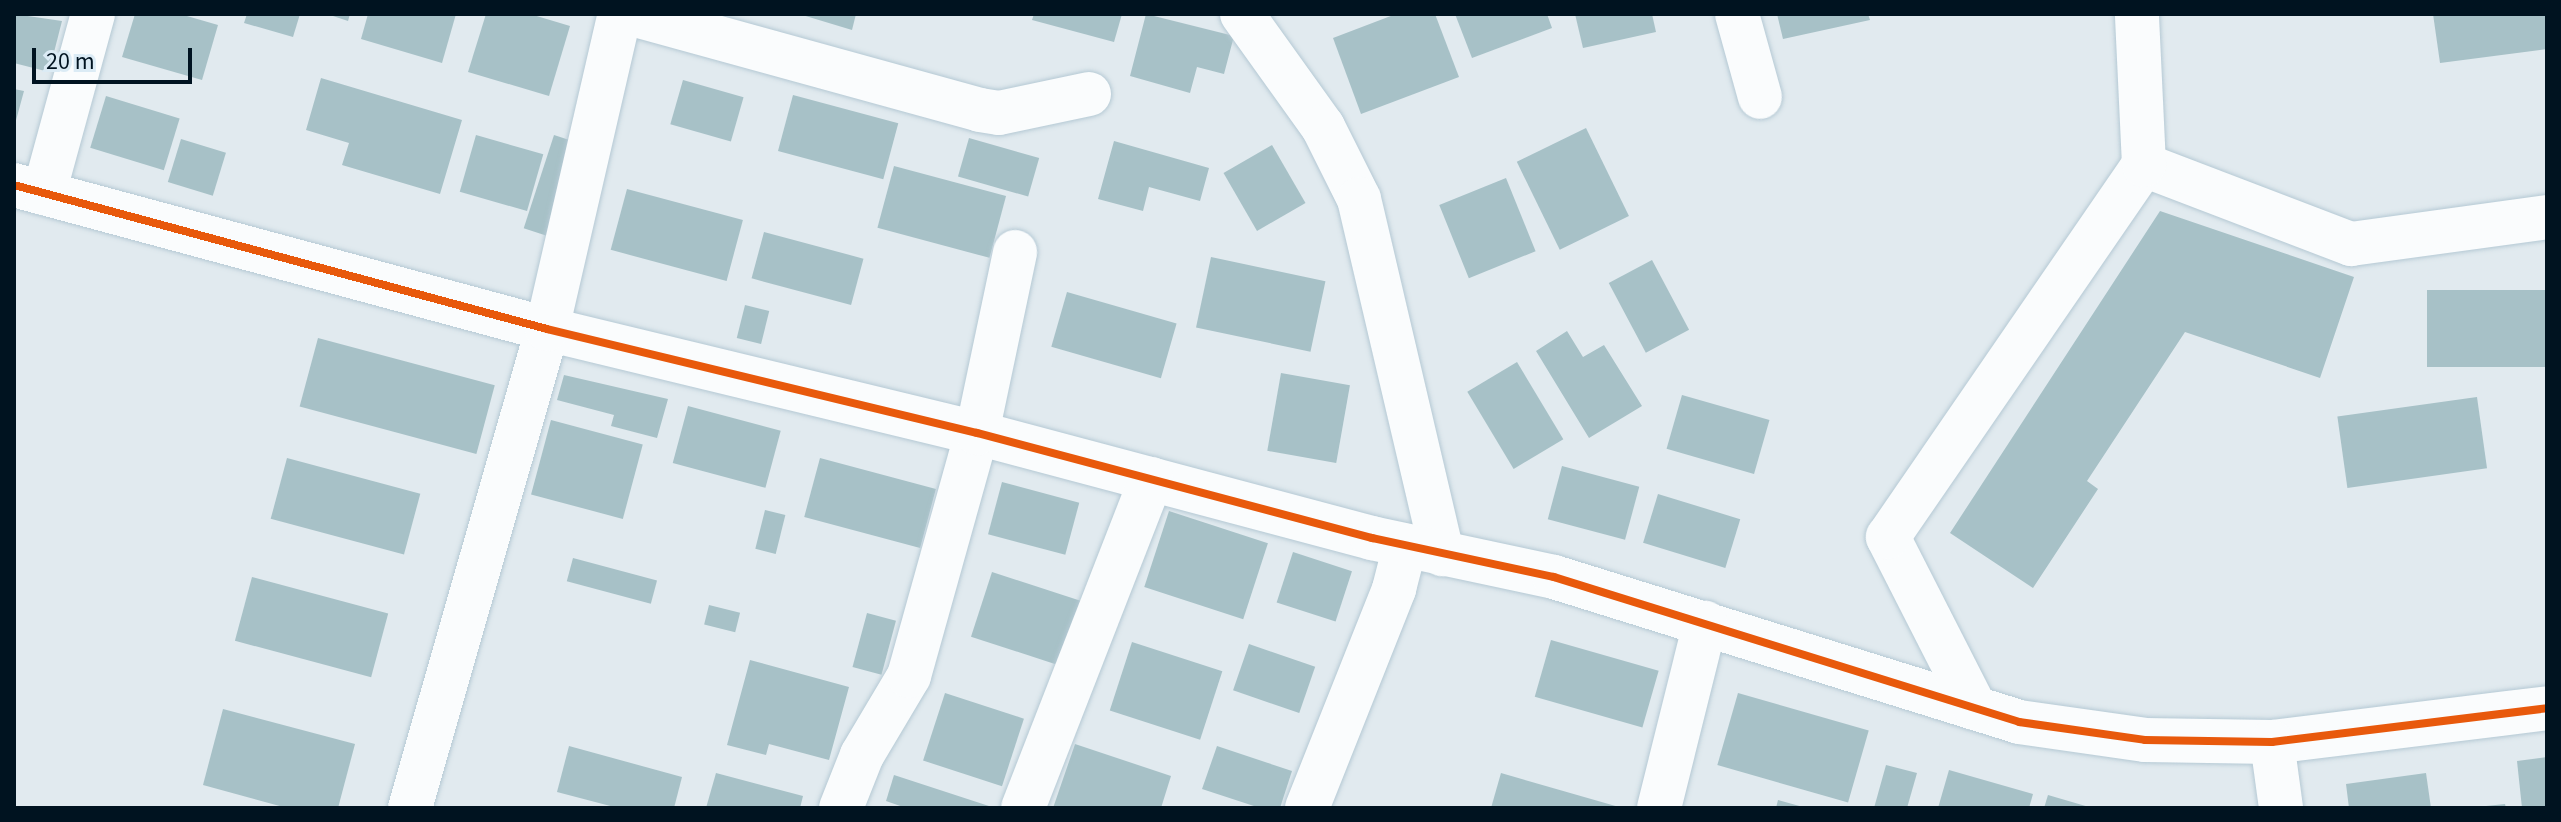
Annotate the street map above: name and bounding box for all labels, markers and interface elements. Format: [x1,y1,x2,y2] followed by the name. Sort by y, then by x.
[36,32,196,82] scale bar
[46,44,95,79] text: 20 m

